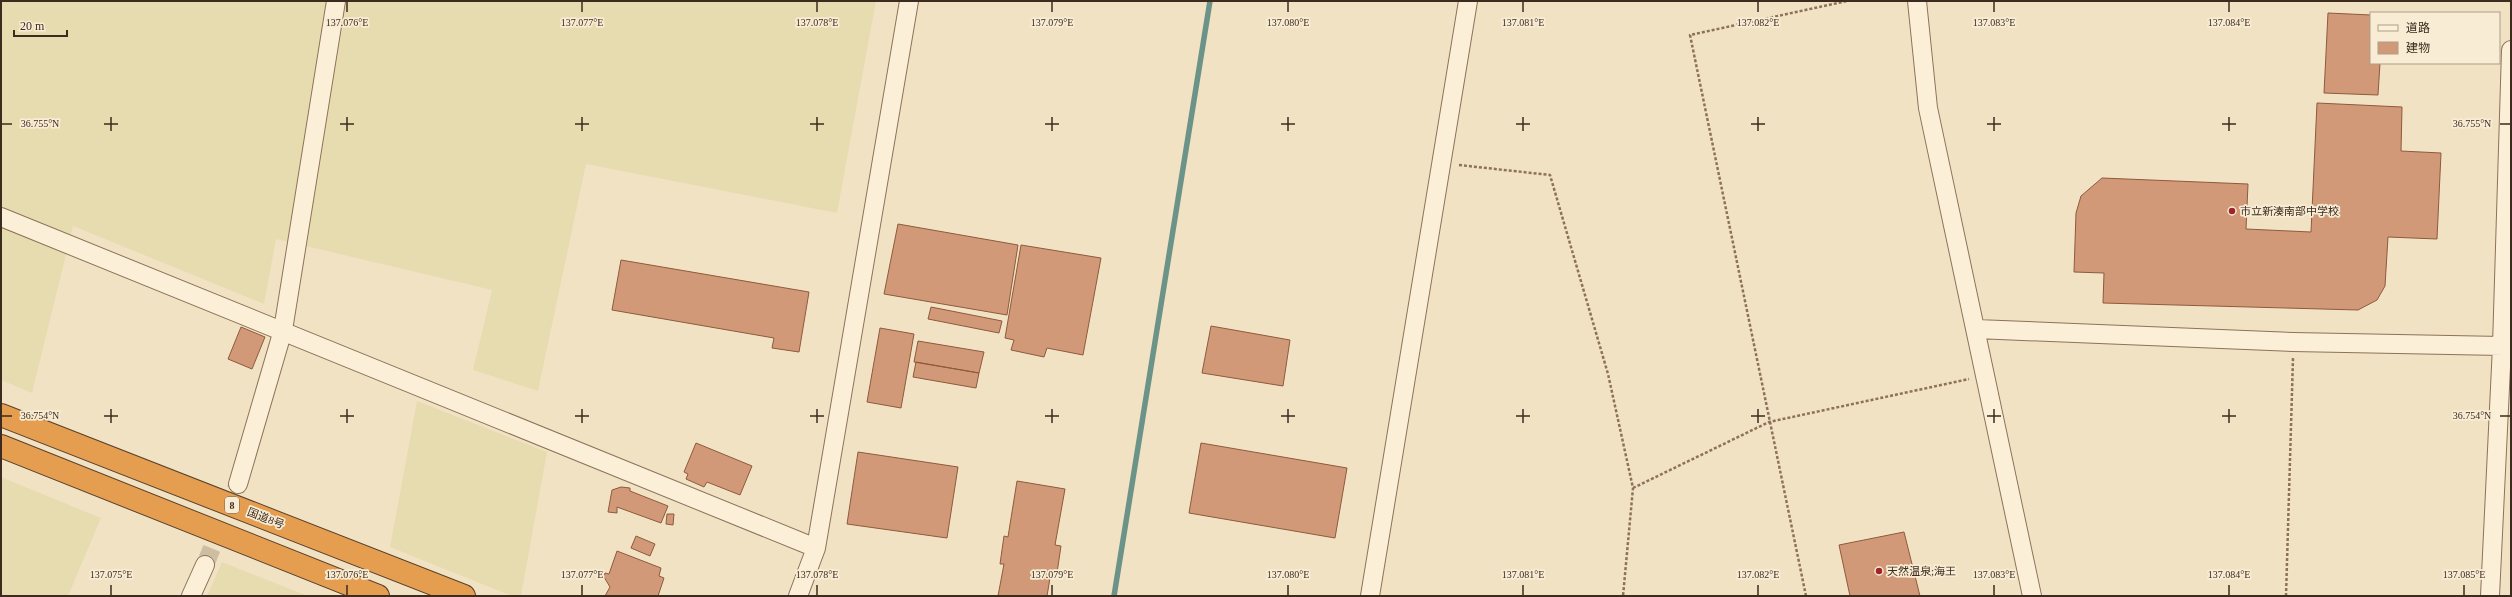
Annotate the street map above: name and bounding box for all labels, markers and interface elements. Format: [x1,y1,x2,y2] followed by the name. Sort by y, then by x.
[14,12,67,38] scale bar
[2370,12,2500,64] legend
[326,17,368,28] text: 137.076°E
[561,17,603,28] text: 137.077°E
[796,17,838,28] text: 137.078°E
[1031,17,1073,28] text: 137.079°E
[1267,17,1309,28] text: 137.080°E
[1502,17,1544,28] text: 137.081°E
[1737,17,1779,28] text: 137.082°E
[1973,17,2015,28] text: 137.083°E
[2208,17,2250,28] text: 137.084°E
[20,19,45,33] text: 20 m
[2406,21,2430,35] text: 道路
[2406,41,2430,55] text: 建物
[21,118,59,129] text: 36.755°N
[2453,118,2491,129] text: 36.755°N
[2240,205,2339,217] place label: 市立新湊南部中学校
[2227,206,2237,216] marker: 市立新湊南部中学校
[21,410,59,421] text: 36.754°N
[2453,410,2491,421] text: 36.754°N
[225,497,239,513] road number: 8
[246,505,286,531] street label: 国道8号
[1887,565,1956,577] place label: 天然温泉;海王
[1874,566,1884,576] marker: 天然温泉;海王
[90,569,132,580] text: 137.075°E
[326,569,368,580] text: 137.076°E
[561,569,603,580] text: 137.077°E
[796,569,838,580] text: 137.078°E
[1031,569,1073,580] text: 137.079°E
[1267,569,1309,580] text: 137.080°E
[1502,569,1544,580] text: 137.081°E
[1737,569,1779,580] text: 137.082°E
[1973,569,2015,580] text: 137.083°E
[2208,569,2250,580] text: 137.084°E
[2443,569,2485,580] text: 137.085°E

